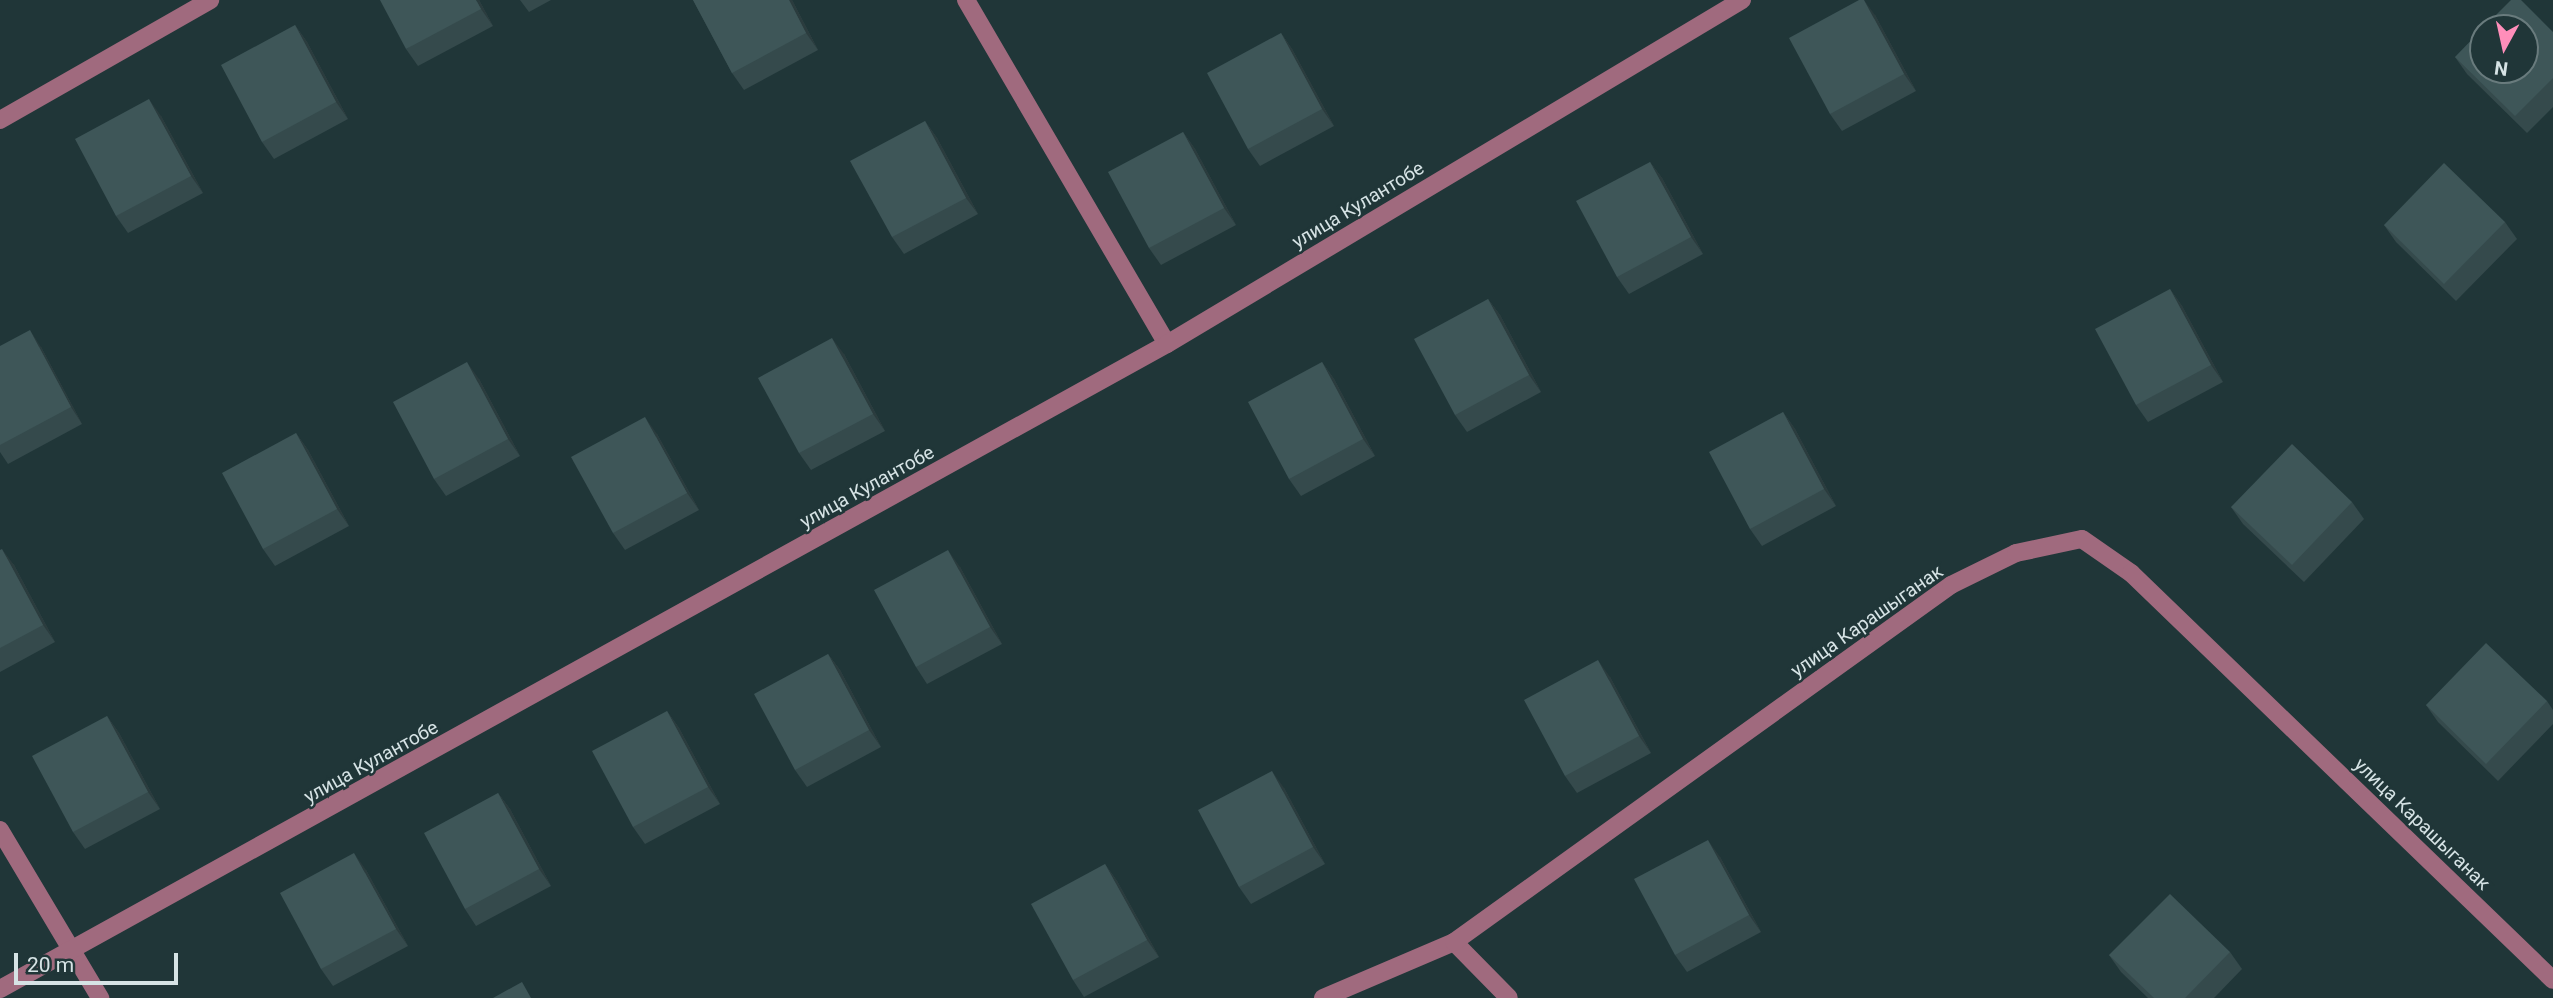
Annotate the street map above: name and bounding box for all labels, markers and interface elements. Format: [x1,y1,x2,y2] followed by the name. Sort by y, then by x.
[2469,14,2539,84] north arrow
[2493,56,2510,81] text: N
[1288,157,1428,253] street label: улица Кулантобе
[796,441,938,533] street label: улица Кулантобе
[1787,560,1947,682] street label: улица Карашыганак
[300,716,442,808] street label: улица Кулантобе
[2349,753,2495,895] street label: улица Карашыганак
[18,939,182,983] scale bar
[27,953,74,977] text: 20 m

